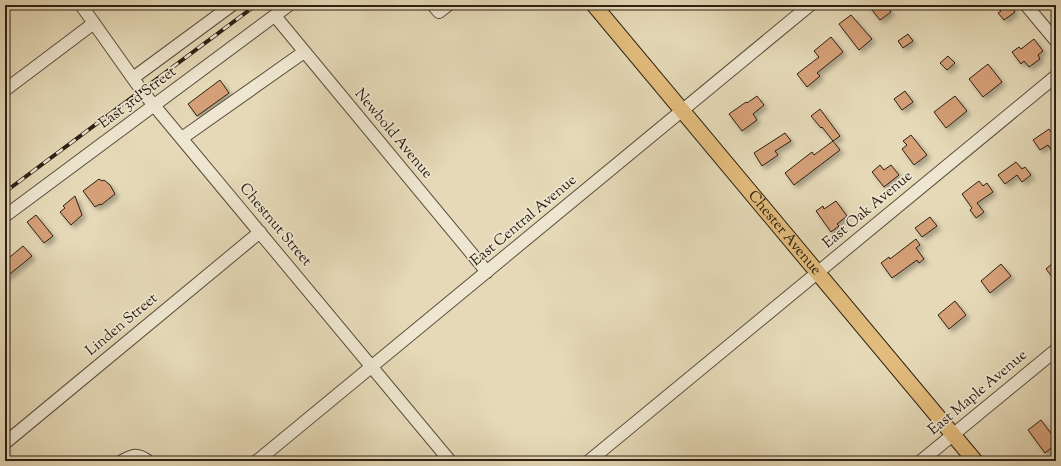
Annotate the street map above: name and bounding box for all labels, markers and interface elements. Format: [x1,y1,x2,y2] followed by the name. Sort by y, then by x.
[95,62,181,134] street label: East 3rd Street
[349,84,437,184] street label: Newbold Avenue
[819,166,917,254] street label: East Oak Avenue
[466,170,582,272] street label: East Central Avenue
[234,179,316,271] street label: Chestnut Street
[743,186,826,280] street label: Chester Avenue
[81,289,163,361] street label: Linden Street
[924,345,1032,441] street label: East Maple Avenue

